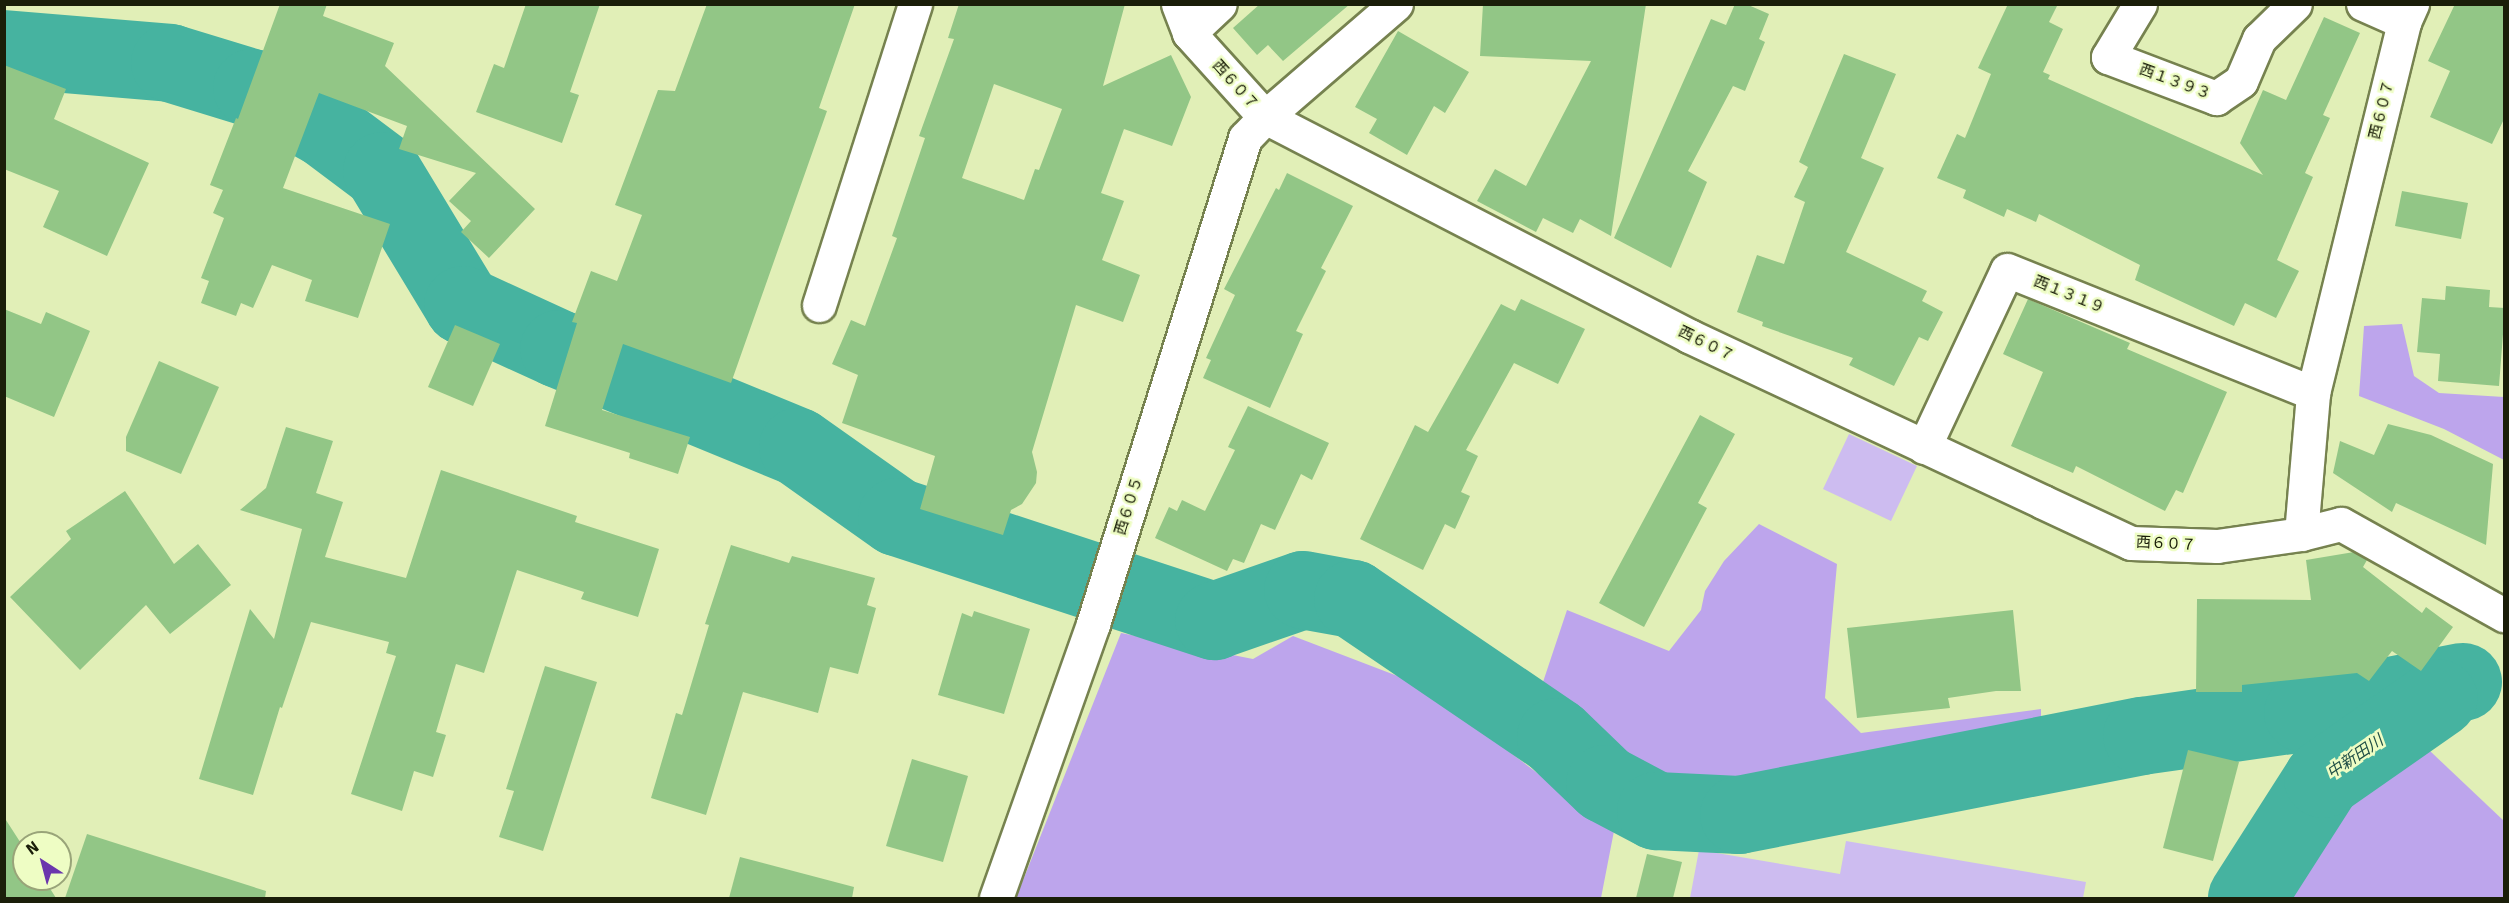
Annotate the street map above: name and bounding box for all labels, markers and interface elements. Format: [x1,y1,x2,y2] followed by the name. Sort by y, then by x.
[1208,57,1262,113] street label: 西６０７
[2137,61,2213,103] street label: 西１３９３
[2366,79,2398,141] street label: 西６０７
[2031,273,2107,317] street label: 西１３１９
[1675,323,1737,365] street label: 西６０７
[1112,475,1146,537] street label: 西６０５
[2136,533,2196,555] street label: 西６０７
[2323,731,2387,783] water label: 中新田川
[12,831,72,891] north arrow
[22,837,43,859] text: N

